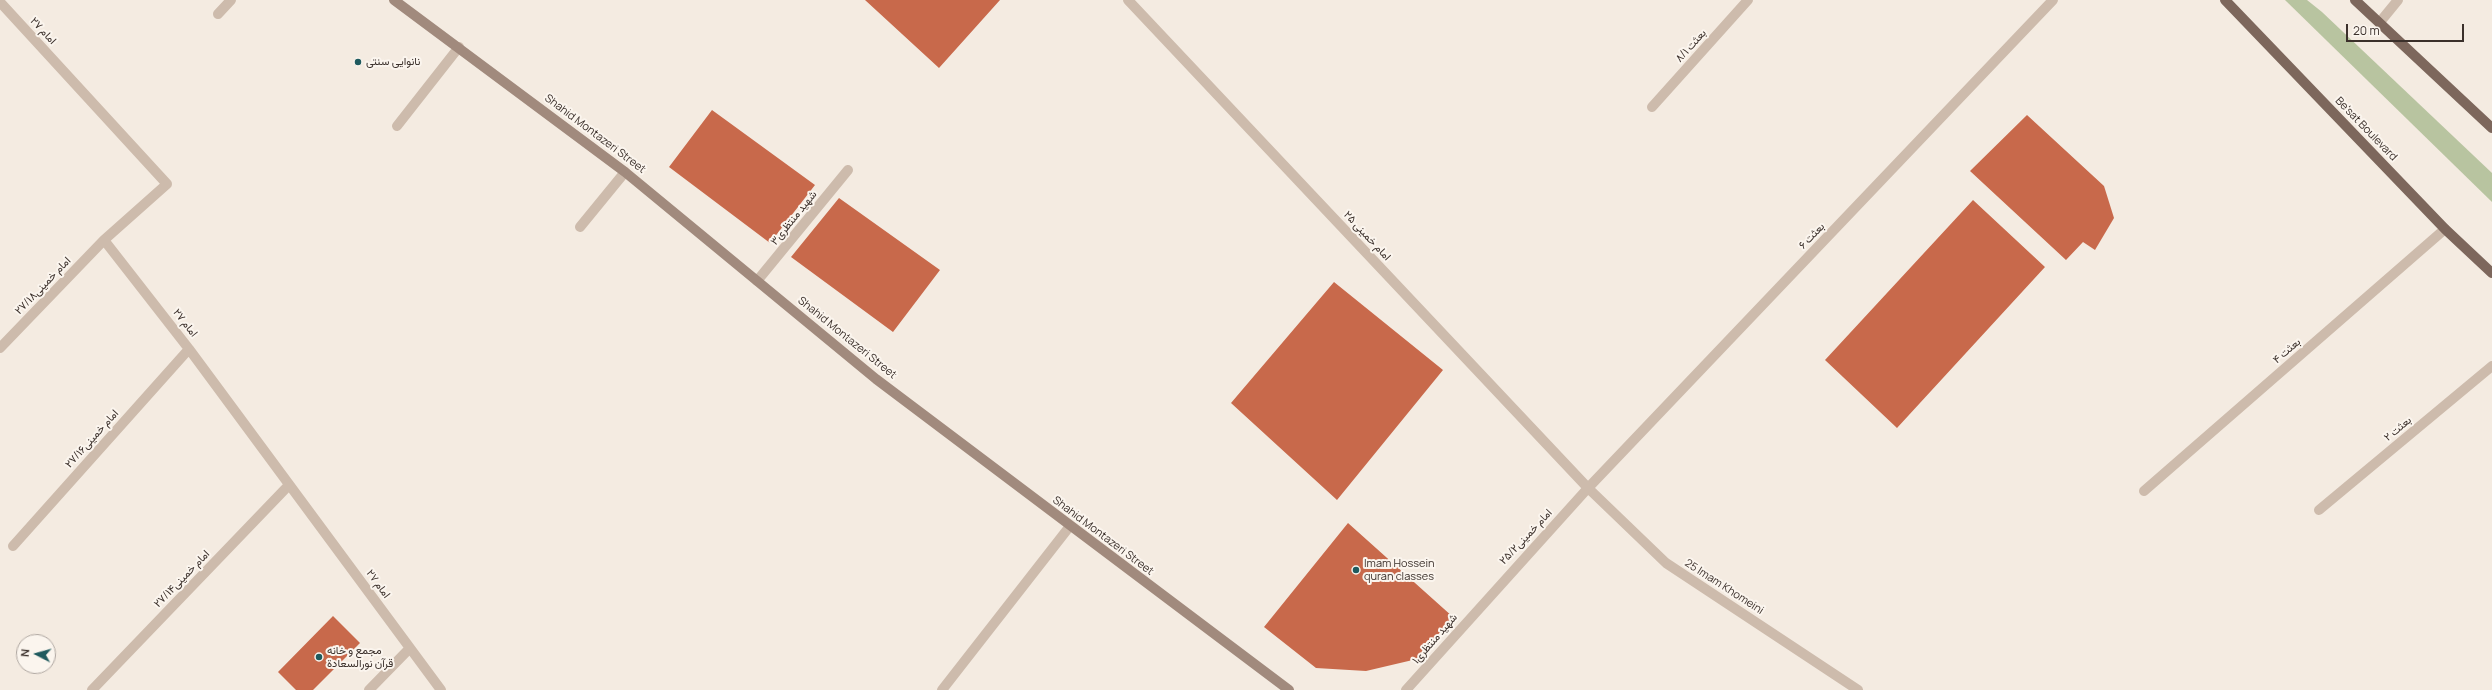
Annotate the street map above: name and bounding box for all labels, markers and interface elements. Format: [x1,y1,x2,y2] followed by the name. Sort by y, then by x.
[27,15,59,47] street label: امام ۲۷
[2348,16,2466,42] scale bar
[2353,22,2380,39] text: 20 m
[1673,27,1709,65] street label: بعثت ۸/۱
[366,55,420,69] place label: نانوایی سنتی
[353,57,363,67] marker: نانوایی سنتی
[542,92,648,176] street label: Shahid Montazeri Street
[2332,94,2400,164] street label: Be'sat Boulevard
[768,188,820,248] street label: شهید منتظری۳
[1341,208,1393,264] street label: امام خمینی ۲۵
[1796,220,1828,252] street label: بعثت ۶
[12,255,74,317] street label: امام خمینی۲۷/۱۸
[795,294,899,382] street label: Shahid Montazeri Street
[170,306,200,340] street label: امام ۲۷
[2271,335,2303,367] street label: بعثت ۴
[62,407,122,471] street label: امام خمینی۲۷/۱۶
[2382,414,2414,444] street label: بعثت ۲
[1050,494,1156,578] street label: Shahid Montazeri Street
[1497,507,1555,567] street label: امام خمینی۲۵/۲
[151,548,213,610] street label: امام خمینی۲۷/۱۴
[1364,557,1435,583] place label: Imam Hossein quran classes
[1682,557,1766,617] street label: 25 Imam Khomeini
[1351,565,1361,575] marker: Imam Hossein quran classes
[363,567,393,601] street label: امام ۲۷
[1410,611,1460,667] street label: شهید منتظری۱
[16,634,56,674] north arrow
[327,644,393,670] place label: مجمع و خانه قرآن نورالسعادة
[17,648,32,658] text: N
[314,652,324,662] marker: مجمع و خانه قرآن نورالسعادة

